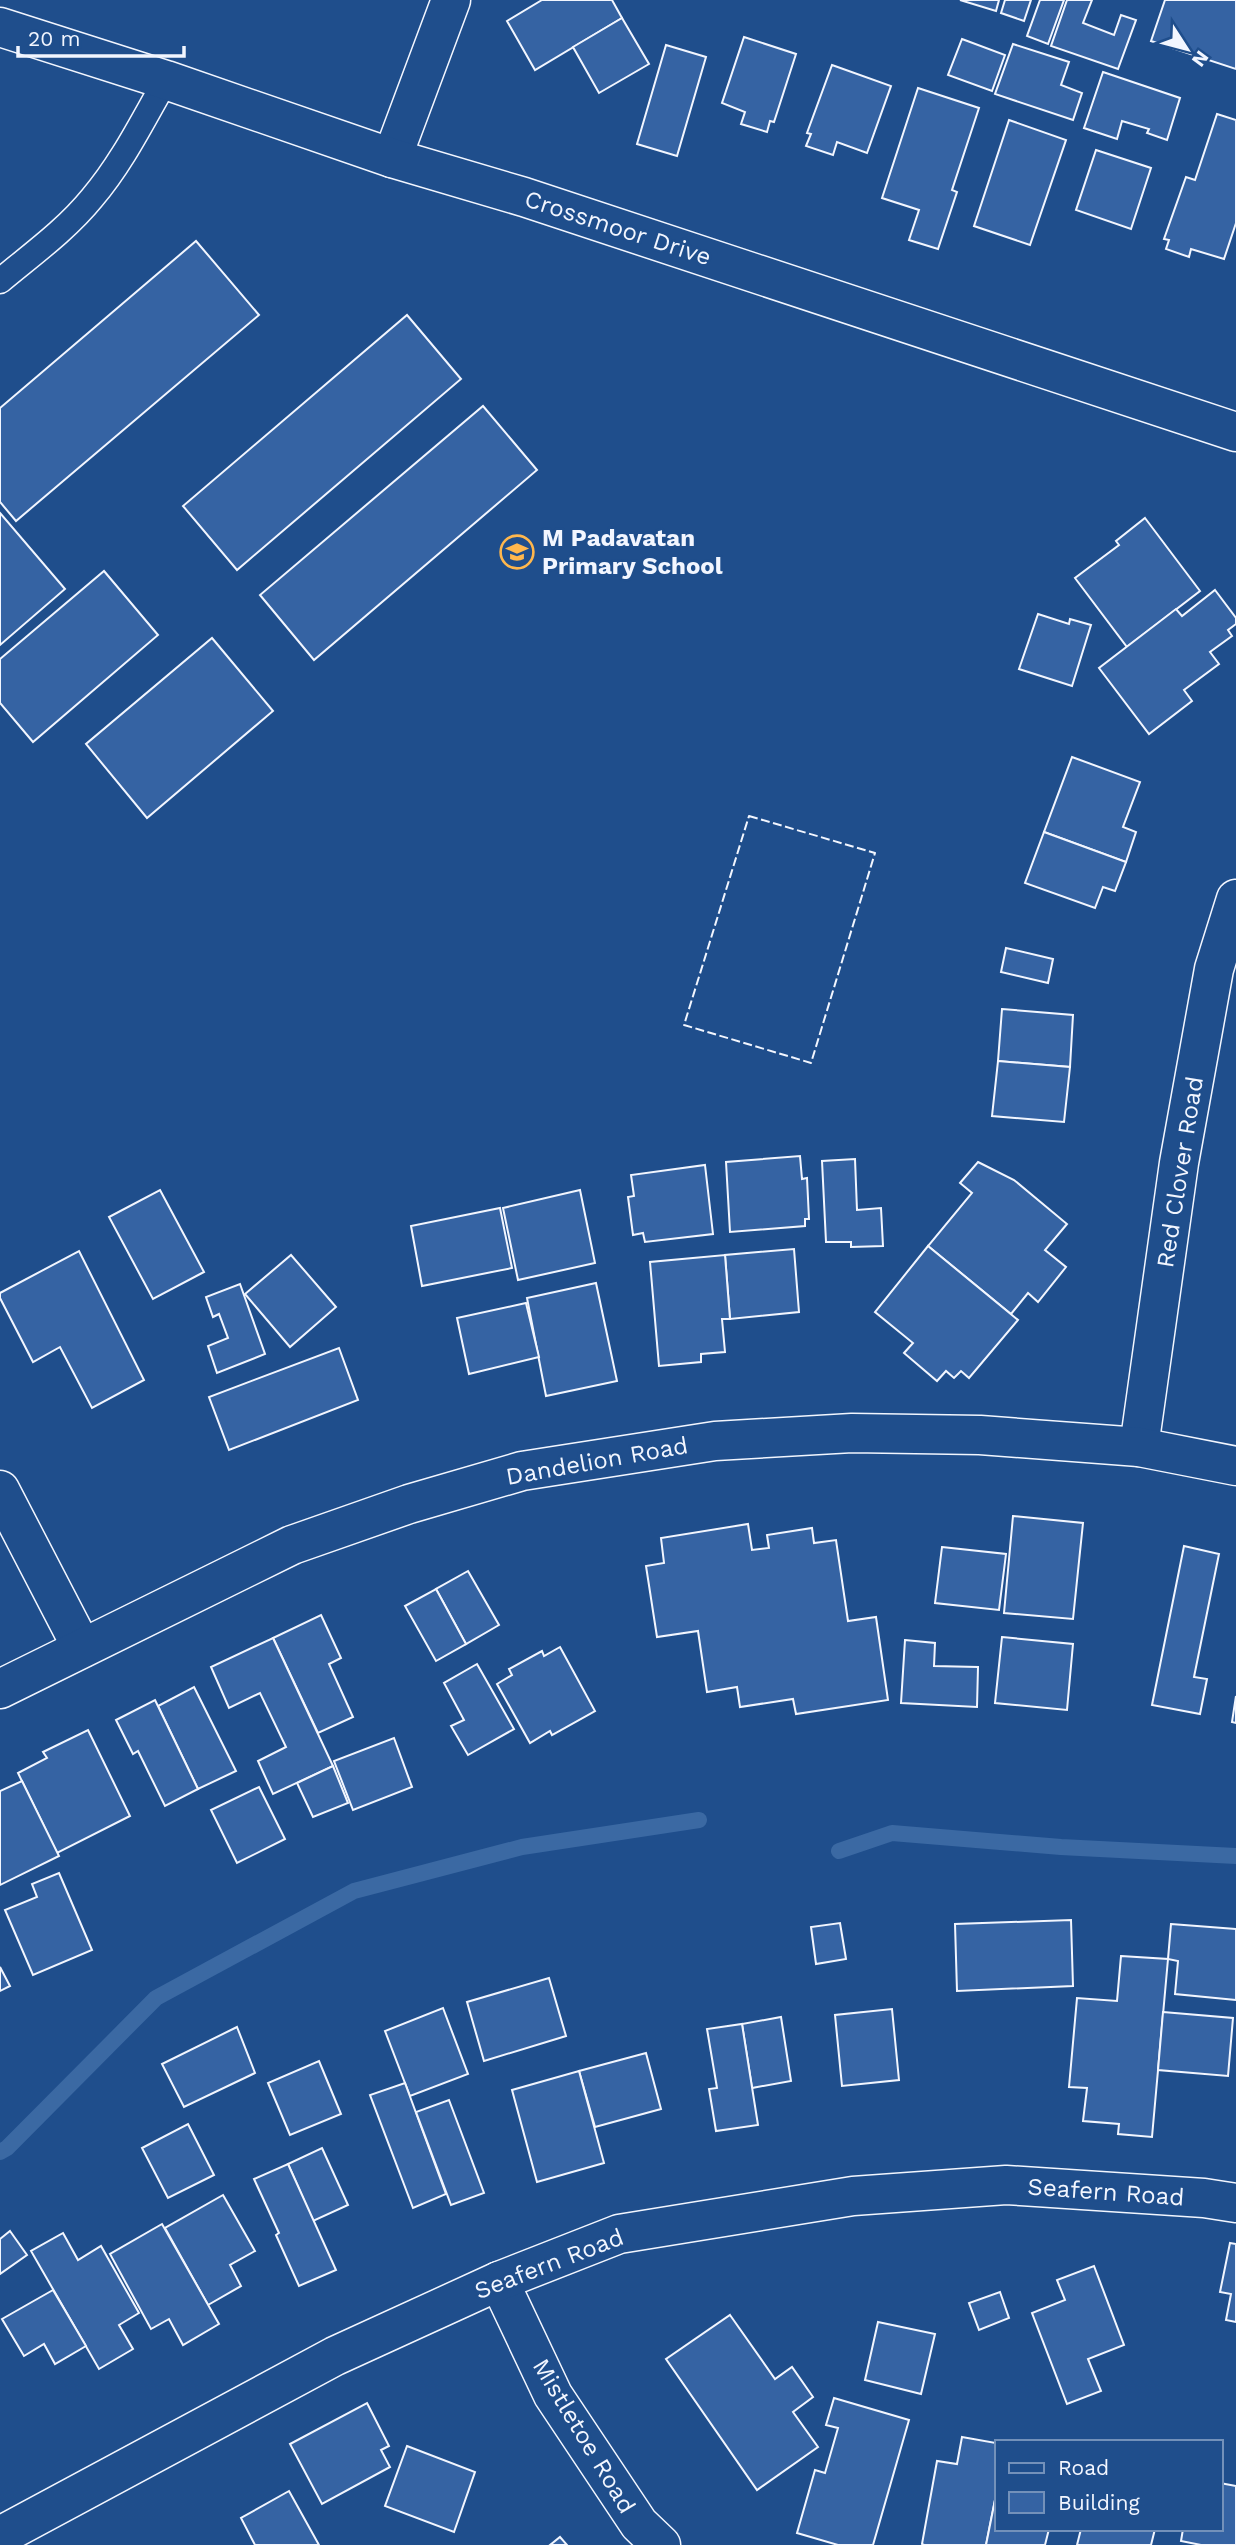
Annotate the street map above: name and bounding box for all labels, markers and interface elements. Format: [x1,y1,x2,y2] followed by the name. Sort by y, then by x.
[18,14,184,58] scale bar
[1152,14,1222,84] north arrow
[28,26,80,51] text: 20 m
[1187,46,1214,71] text: N
[521,185,715,271] street label: Crossmoor Drive
[542,524,723,580] place label: M Padavatan Primary School
[498,533,536,571] school or university icon: M Padavatan Primary School
[1151,1074,1209,1270] street label: Red Clover Road
[504,1431,690,1491] street label: Dandelion Road
[1027,2173,1185,2211] street label: Seafern Road
[471,2223,627,2305] street label: Seafern Road
[527,2354,641,2518] street label: Mistletoe Road
[995,2440,1222,2531] legend
[1058,2455,1109,2480] text: Road
[1058,2490,1140,2515] text: Building

